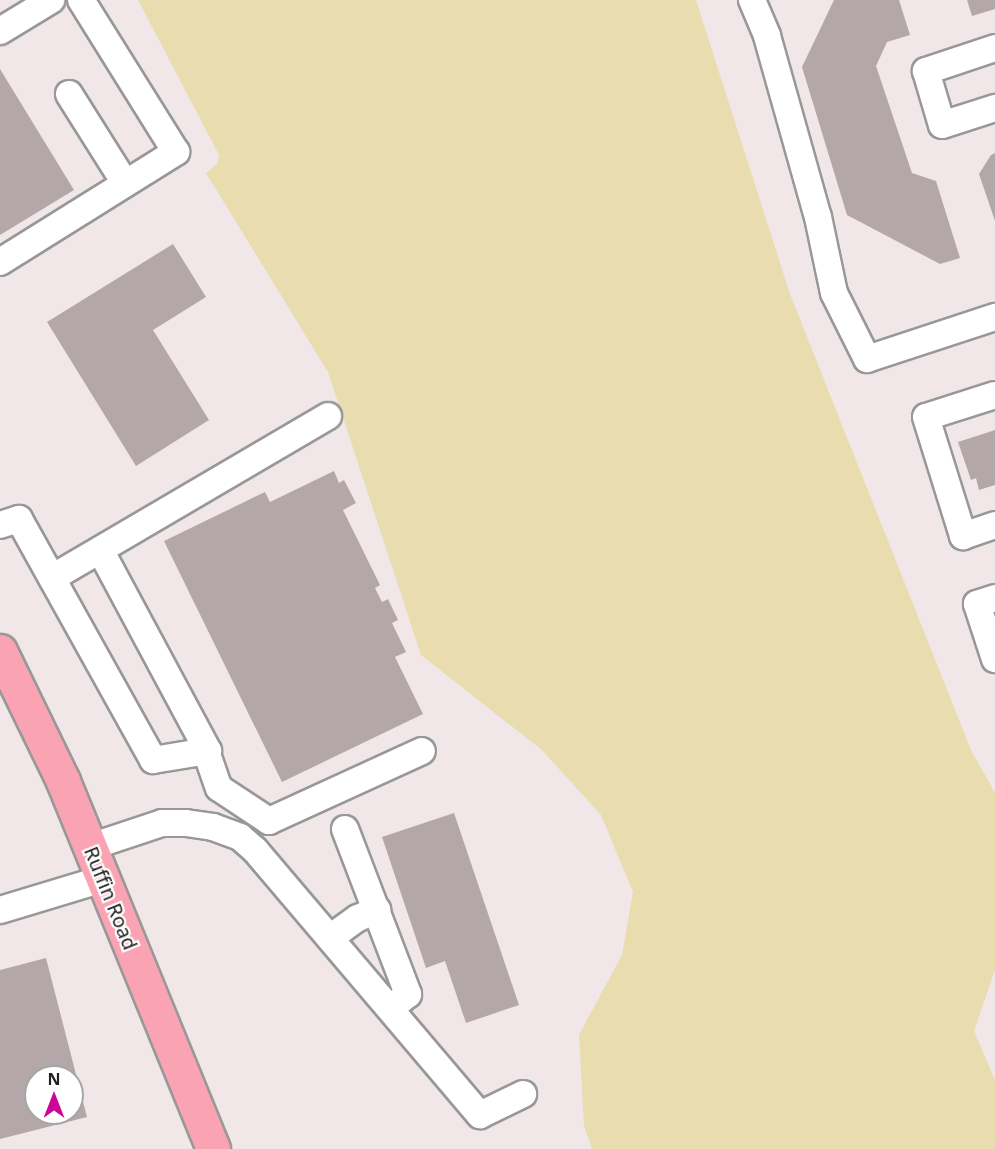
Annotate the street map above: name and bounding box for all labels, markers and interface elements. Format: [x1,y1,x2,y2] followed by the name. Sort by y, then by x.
[79,843,143,953] street label: Ruffin Road
[24,1065,84,1125] north arrow
[47,1068,61,1090] text: N

